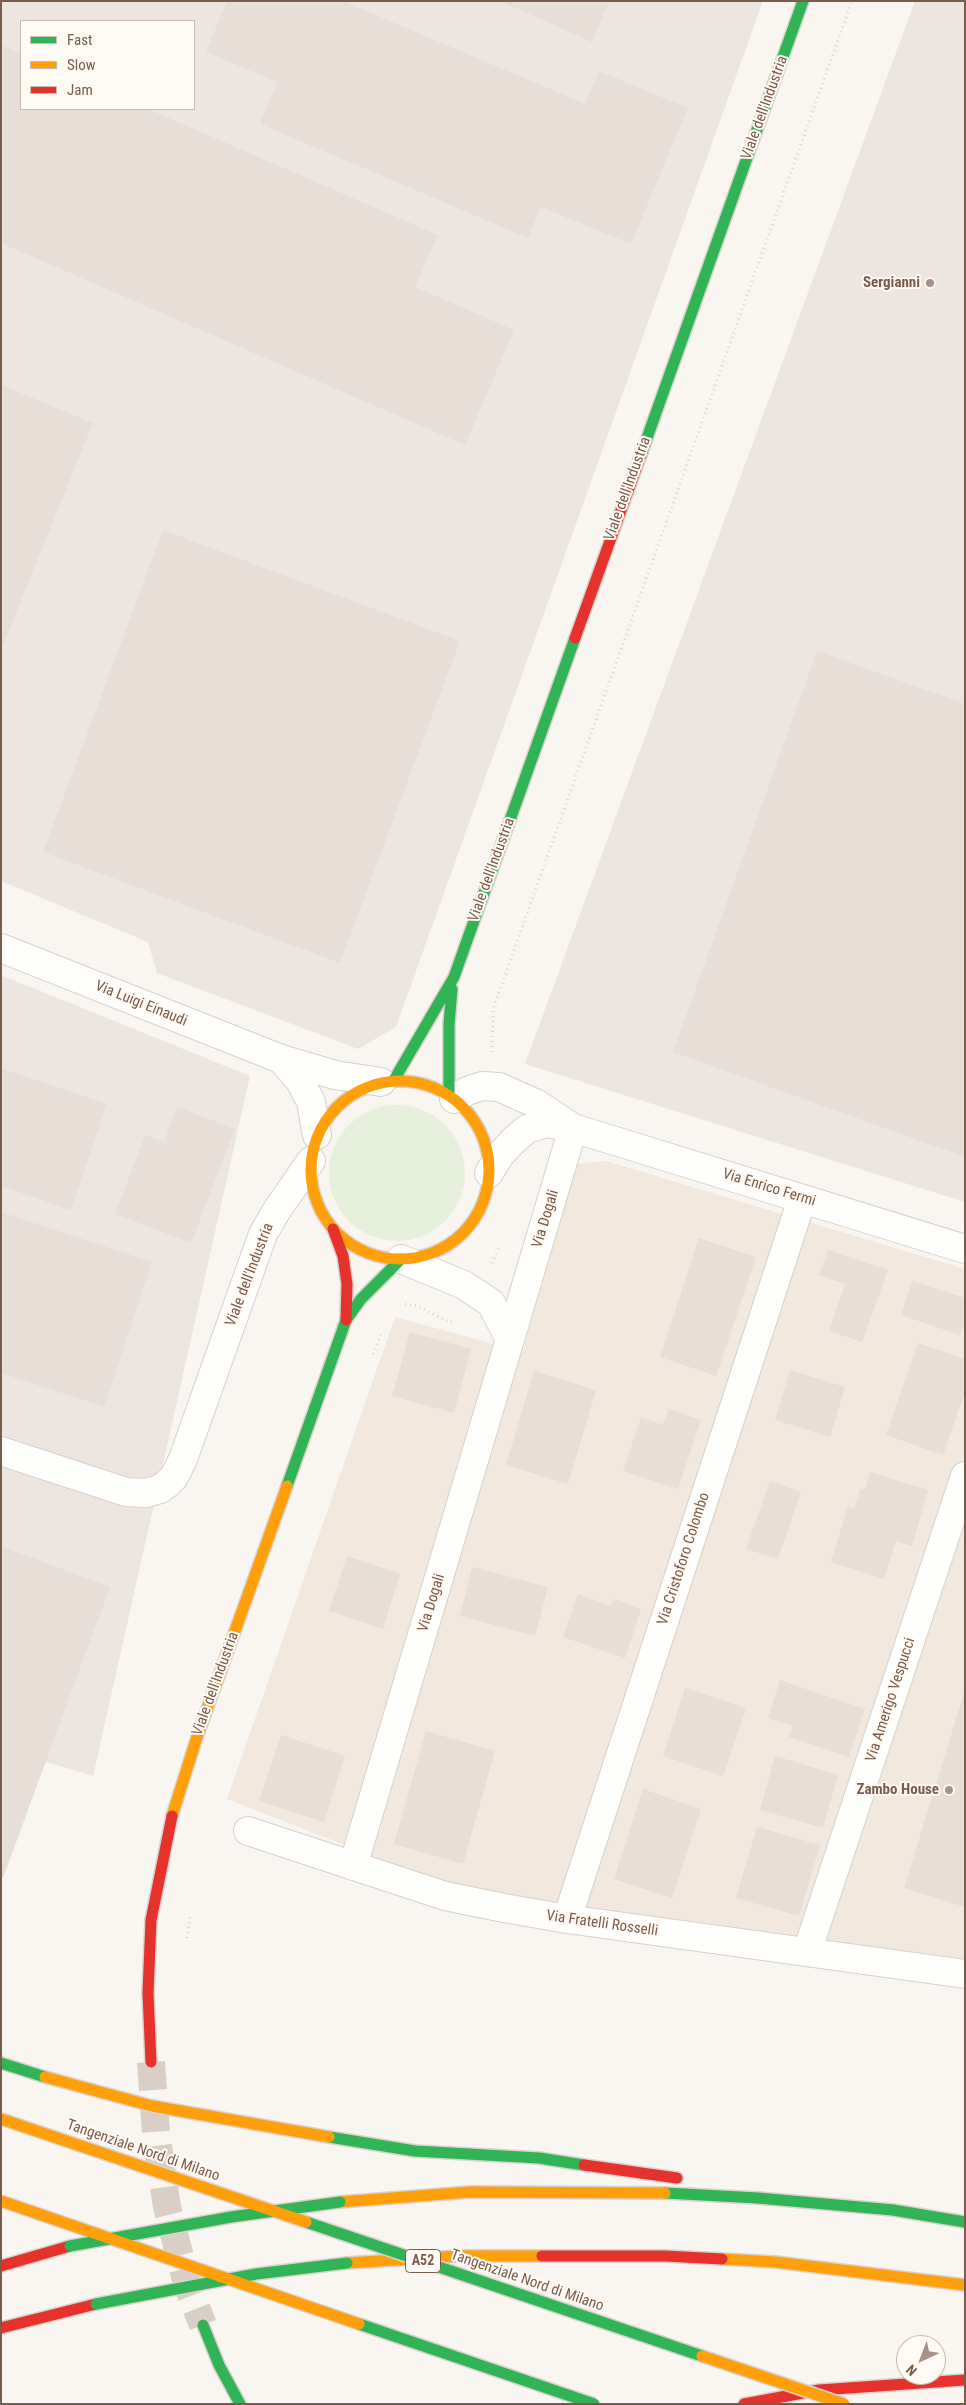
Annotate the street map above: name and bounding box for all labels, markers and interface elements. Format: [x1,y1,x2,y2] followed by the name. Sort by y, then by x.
[20,20,195,110] legend
[67,31,92,49] text: Fast
[738,54,792,162] street label: Viale dell'Industria
[67,56,96,74] text: Slow
[67,81,93,99] text: Jam
[863,274,920,292] place label: Sergianni
[924,277,936,289] marker: Sergianni
[601,435,655,543] street label: Viale dell'Industria
[465,816,519,924] street label: Viale dell'Industria
[92,977,190,1031] street label: Via Luigi Einaudi
[720,1165,818,1211] street label: Via Enrico Fermi
[529,1188,563,1250] street label: Via Dogali
[222,1221,278,1329] street label: Viale dell'Industria
[654,1490,714,1628] street label: Via Cristoforo Colombo
[415,1572,449,1634] street label: Via Dogali
[189,1630,243,1738] street label: Viale dell'Industria
[862,1636,920,1764] street label: Via Amerigo Vespucci
[856,1781,939,1799] place label: Zambo House
[943,1784,955,1796] marker: Zambo House
[545,1907,659,1941] street label: Via Fratelli Rosselli
[64,2116,222,2186] street label: Tangenziale Nord di Milano
[448,2246,606,2316] street label: Tangenziale Nord di Milano
[406,2250,440,2272] road number: A52
[896,2335,946,2385] north arrow
[903,2361,920,2379] text: N

